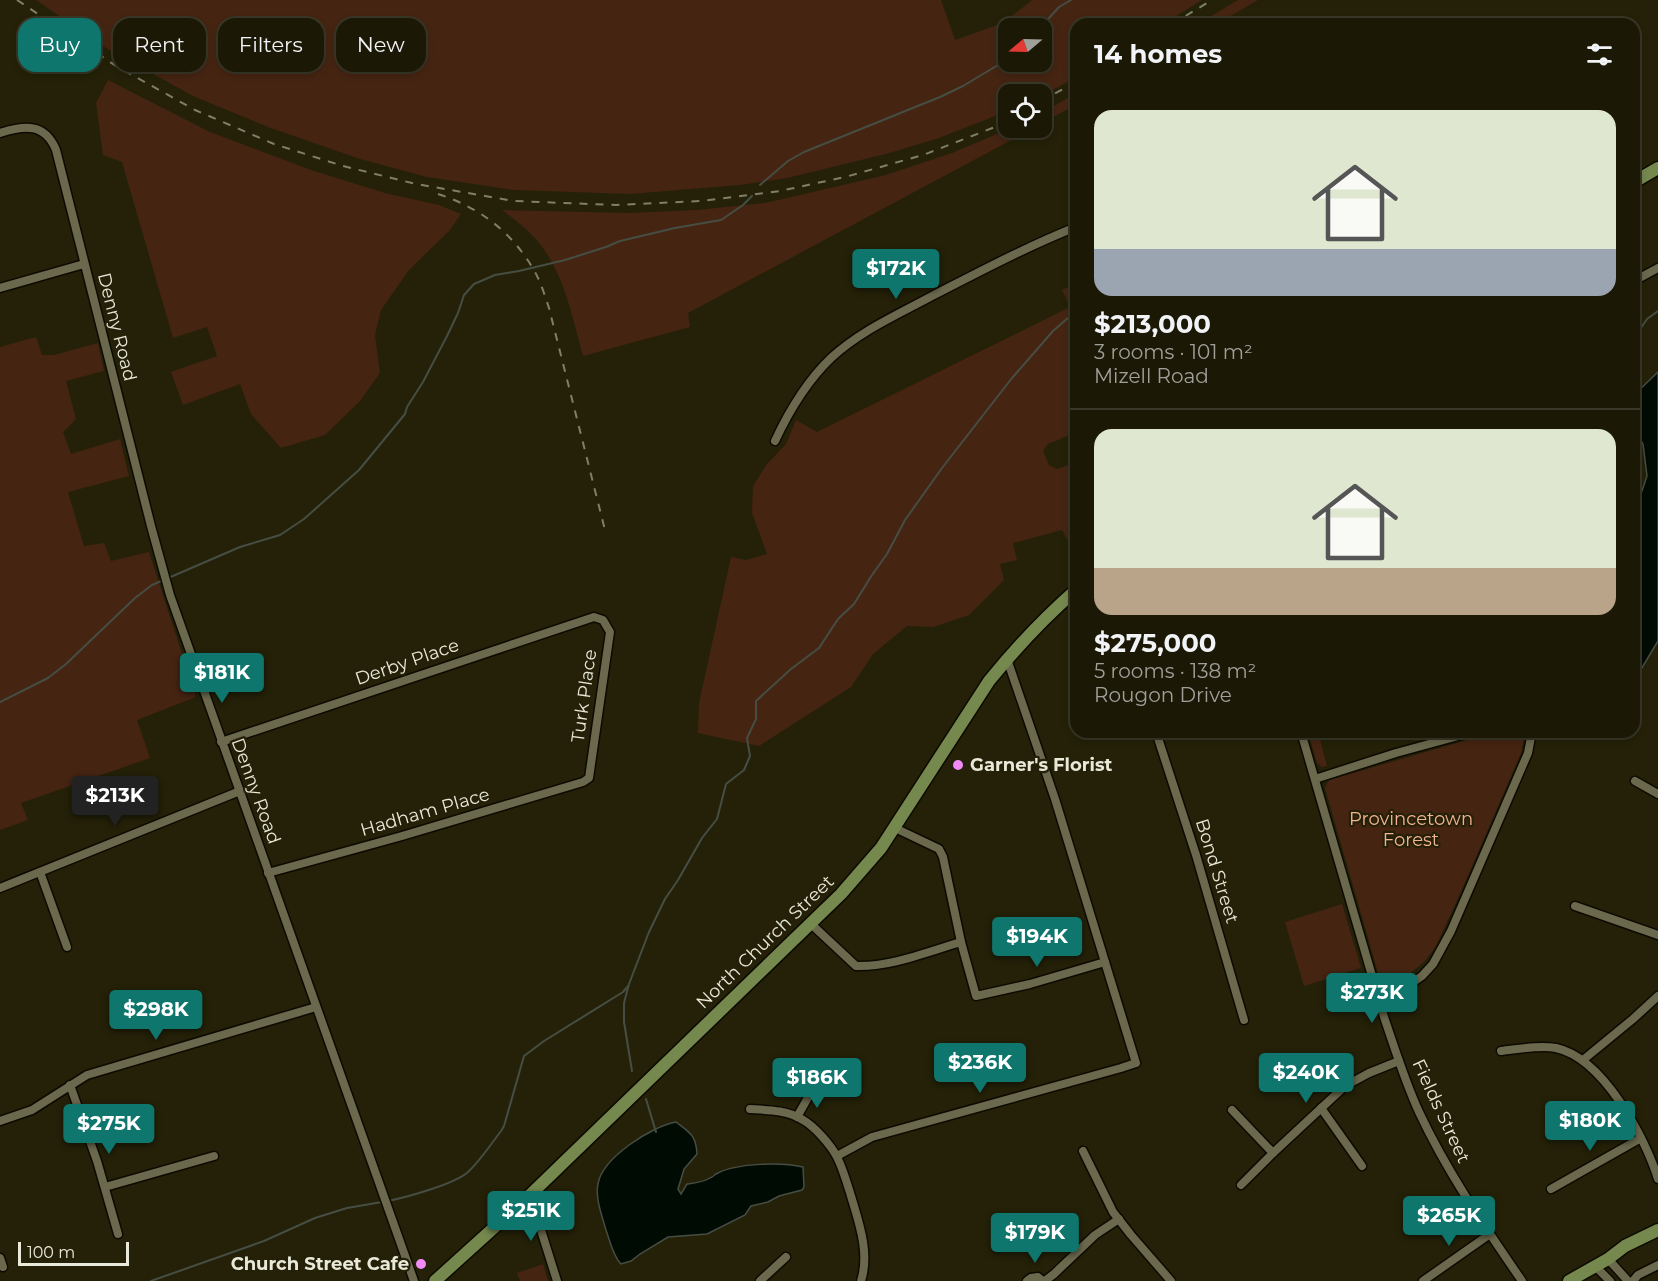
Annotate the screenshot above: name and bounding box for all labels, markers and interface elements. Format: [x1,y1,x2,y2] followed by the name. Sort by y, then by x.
[18,18,101,72] chip: Buy
[113,18,206,72] chip: Rent
[218,18,324,72] chip: Filters
[336,18,426,72] chip: New
[998,18,1052,72] north arrow
[998,18,1052,138] map controls
[1094,38,1222,70] text: 14 homes
[1583,38,1616,71] icon: filters
[998,84,1052,138] button: locate
[1301,149,1409,257] icon: home
[854,249,938,300] pin: $172K
[866,256,926,280] text: $172K
[93,270,141,384] street label: Denny Road
[1094,308,1211,340] text: $213,000
[1094,340,1253,364] text: 3 rooms · 101 m²
[1094,364,1209,388] text: Mizell Road
[1301,468,1409,576] icon: home
[1094,627,1217,659] text: $275,000
[352,634,462,690] street label: Derby Place
[567,648,601,744] street label: Turk Place
[180,653,264,704] pin: $181K
[1094,659,1256,683] text: 5 rooms · 138 m²
[194,660,250,684] text: $181K
[1094,683,1232,707] text: Rougon Drive
[227,735,285,847] street label: Denny Road
[970,754,1112,776] place label: Garner's Florist
[951,758,965,772] marker: Garner's Florist
[73,776,157,827] pin: $213K
[85,783,145,807] text: $213K
[358,783,492,841] street label: Hadham Place
[1349,808,1473,851] park label: Provincetown Forest
[1191,816,1243,926] street label: Bond Street
[692,871,838,1013] street label: North Church Street
[995,917,1079,968] pin: $194K
[1006,924,1068,948] text: $194K
[1330,973,1414,1024] pin: $273K
[1340,980,1404,1004] text: $273K
[114,990,198,1041] pin: $298K
[123,997,189,1021] text: $298K
[938,1043,1022,1094] pin: $236K
[948,1050,1012,1074] text: $236K
[1264,1053,1348,1104] pin: $240K
[1407,1056,1475,1166] street label: Fields Street
[775,1058,859,1109] pin: $186K
[1273,1060,1339,1084] text: $240K
[786,1065,848,1089] text: $186K
[1548,1101,1632,1152] pin: $180K
[67,1104,151,1155] pin: $275K
[1559,1108,1621,1132] text: $180K
[77,1111,141,1135] text: $275K
[489,1191,573,1242] pin: $251K
[1407,1196,1491,1247] pin: $265K
[501,1198,561,1222] text: $251K
[1417,1203,1481,1227] text: $265K
[993,1213,1077,1264] pin: $179K
[1005,1220,1065,1244] text: $179K
[18,1239,129,1266] scale bar
[27,1243,75,1262] text: 100 m
[231,1253,409,1275] place label: Church Street Cafe
[414,1257,428,1271] marker: Church Street Cafe

